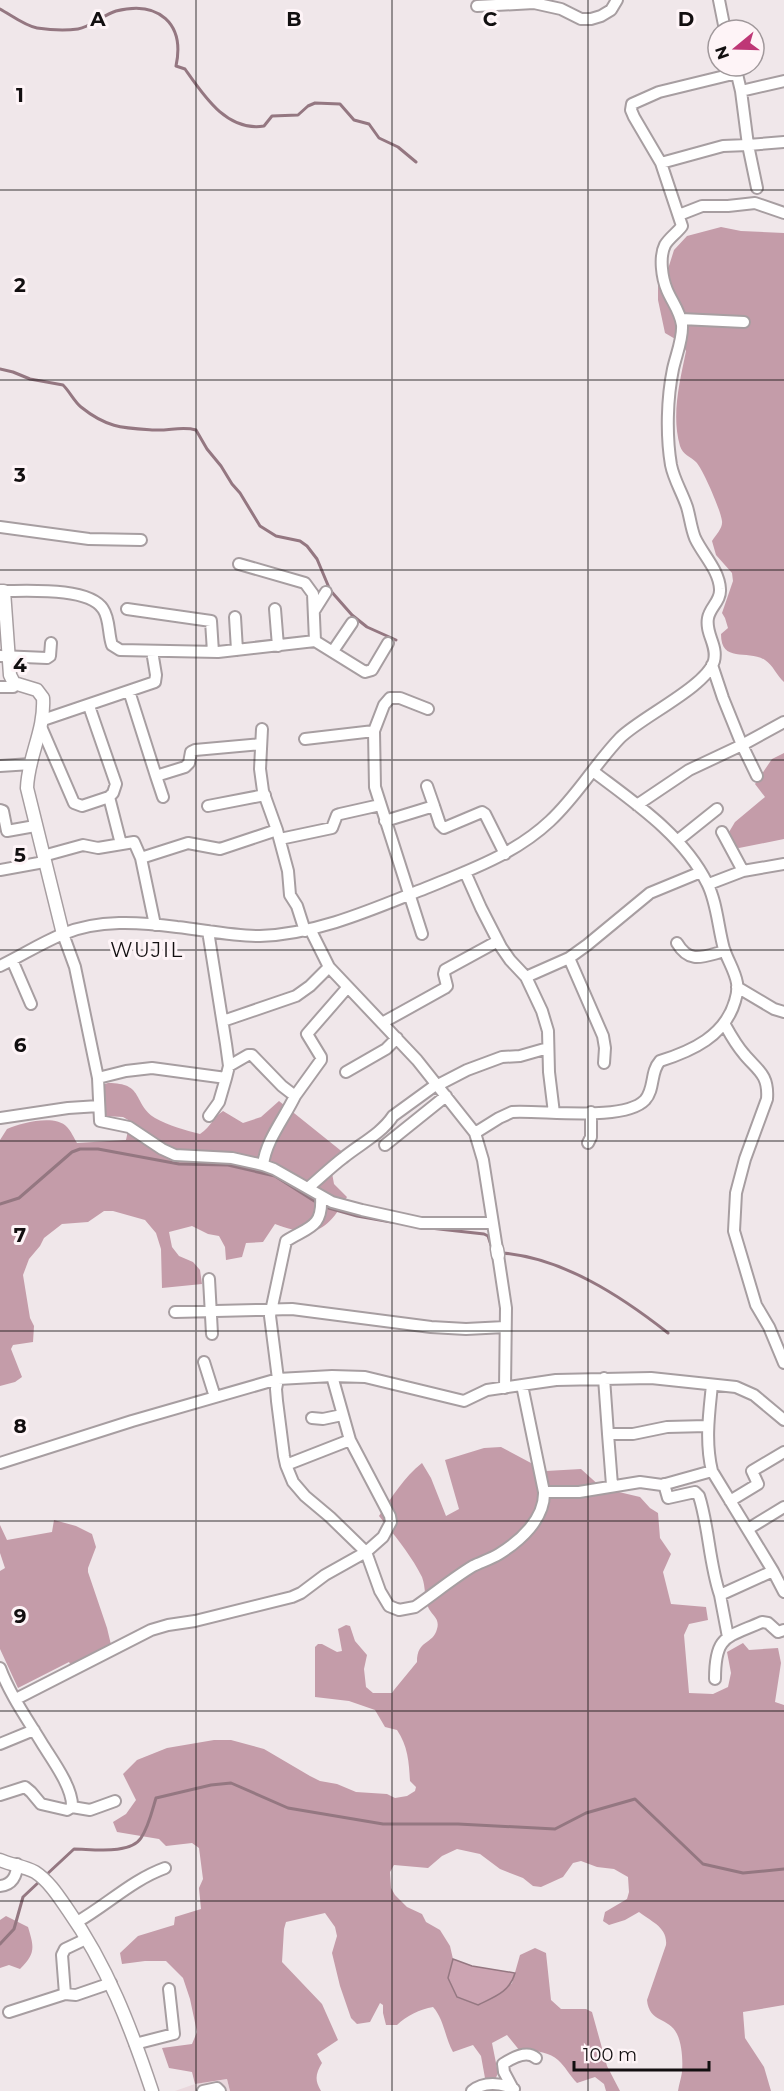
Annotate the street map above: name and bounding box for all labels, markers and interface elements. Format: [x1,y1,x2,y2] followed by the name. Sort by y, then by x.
[89,7,106,31] text: A
[286,7,302,31] text: B
[483,7,498,31] text: C
[678,7,694,31] text: D
[706,18,766,78] north arrow
[711,44,733,62] text: N
[16,83,24,107] text: 1
[14,273,26,297] text: 2
[13,463,26,487] text: 3
[13,653,27,677] text: 4
[14,843,26,867] text: 5
[110,938,184,962] district label: WUJIL
[14,1033,27,1057] text: 6
[14,1223,26,1247] text: 7
[13,1414,27,1438] text: 8
[14,1604,26,1628] text: 9
[574,2034,709,2072] scale bar
[583,2044,637,2066] text: 100 m

